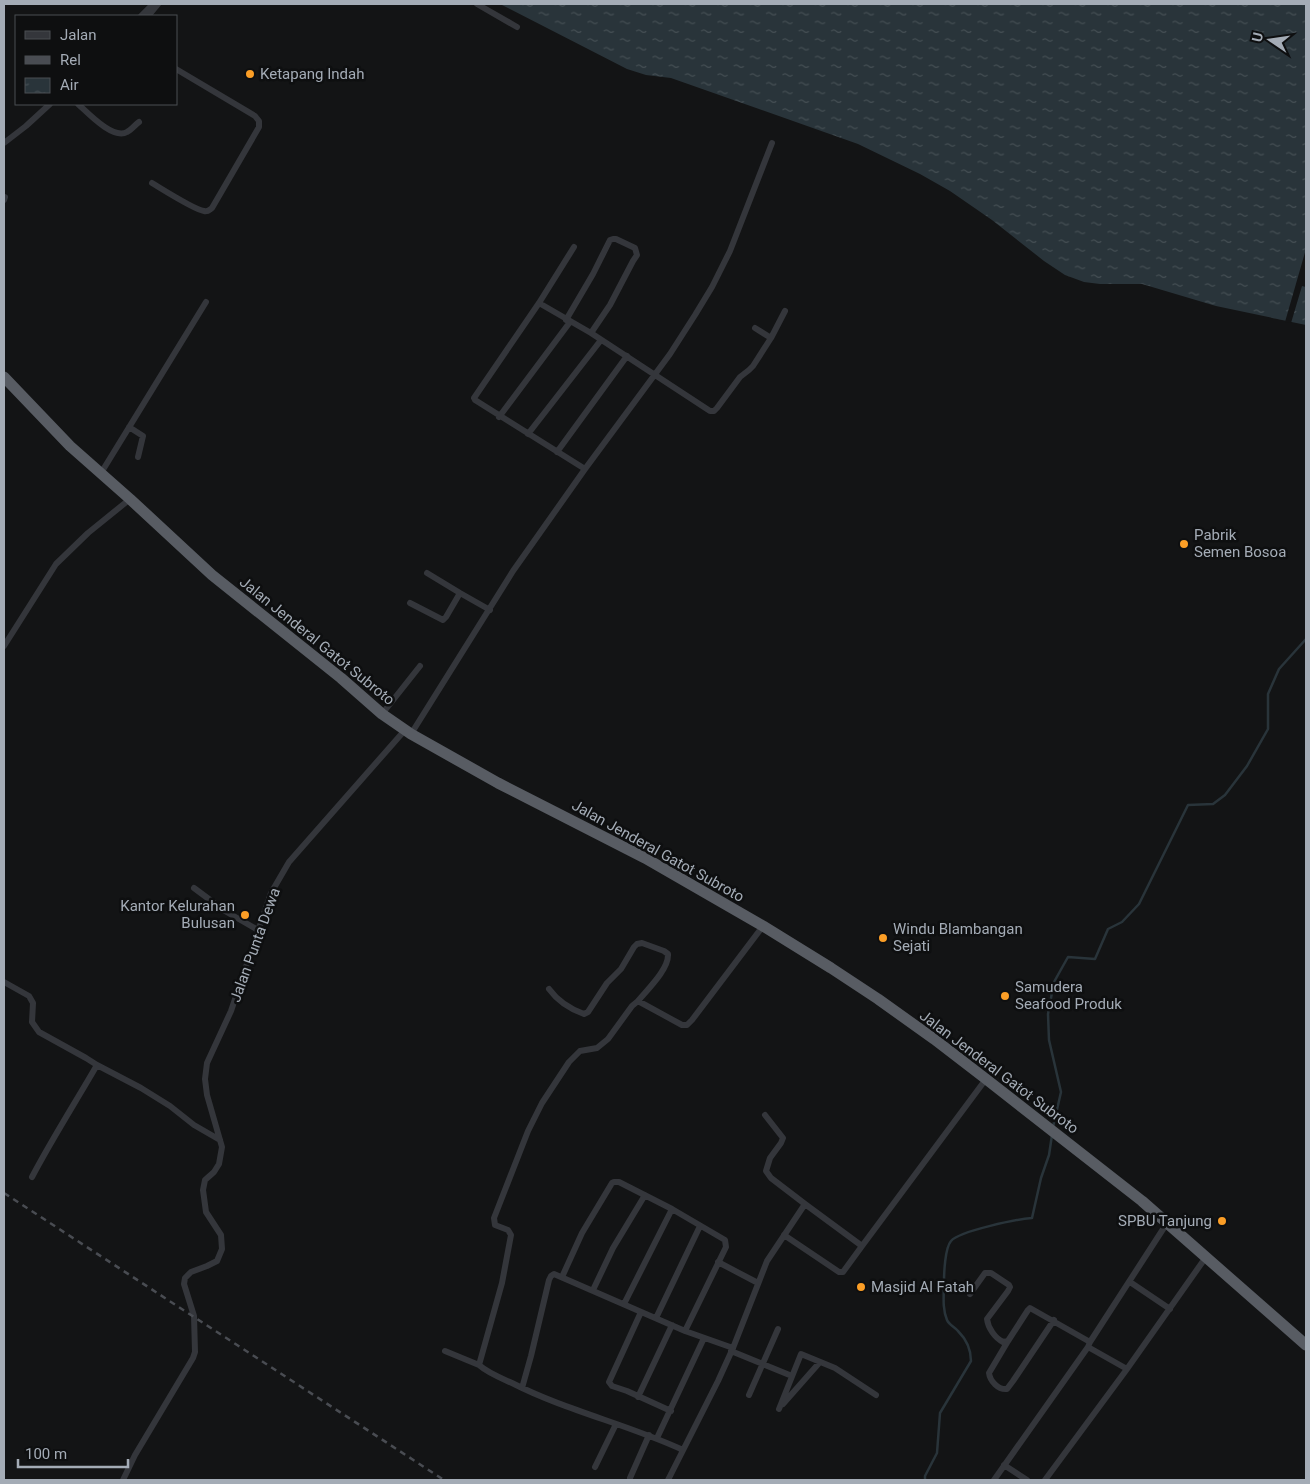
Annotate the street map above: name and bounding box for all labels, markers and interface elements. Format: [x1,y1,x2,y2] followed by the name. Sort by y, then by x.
[15,15,178,105] legend
[1245,15,1295,65] north arrow
[60,26,97,44] text: Jalan
[1248,31,1266,43] text: U
[60,51,81,69] text: Rel
[260,65,365,83] place label: Ketapang Indah
[244,68,256,80] marker: Ketapang Indah
[60,76,79,94] text: Air
[1194,526,1286,561] place label: Pabrik Semen Bosoa
[1178,538,1190,550] marker: Pabrik Semen Bosoa
[236,573,398,709] street label: Jalan Jenderal Gatot Subroto
[569,796,747,906] street label: Jalan Jenderal Gatot Subroto
[226,885,284,1005] street label: Jalan Punta Dewa
[120,897,235,932] place label: Kantor Kelurahan Bulusan
[239,909,251,921] marker: Kantor Kelurahan Bulusan
[893,920,1023,955] place label: Windu Blambangan Sejati
[877,932,889,944] marker: Windu Blambangan Sejati
[1015,978,1122,1013] place label: Samudera Seafood Produk
[999,990,1011,1002] marker: Samudera Seafood Produk
[916,1006,1082,1138] street label: Jalan Jenderal Gatot Subroto
[1118,1212,1212,1230] place label: SPBU Tanjung
[1216,1215,1228,1227] marker: SPBU Tanjung
[871,1278,974,1296] place label: Masjid Al Fatah
[855,1281,867,1293] marker: Masjid Al Fatah
[18,1436,128,1468] scale bar
[25,1445,67,1463] text: 100 m

